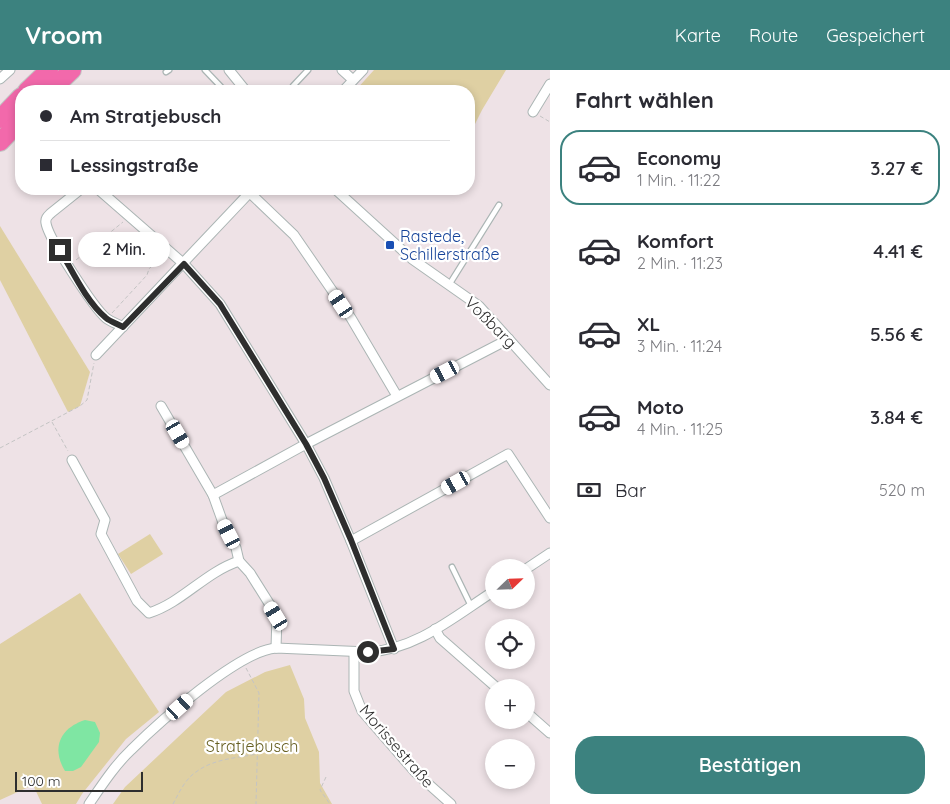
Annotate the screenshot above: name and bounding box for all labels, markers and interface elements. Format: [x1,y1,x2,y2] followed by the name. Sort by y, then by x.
[25,20,103,50] text: Vroom
[675,24,721,47] text: Karte
[749,24,798,47] text: Route
[826,24,925,47] text: Gespeichert
[575,86,714,114] text: Fahrt wählen
[70,104,222,128] text: Am Stratjebusch
[577,145,622,190] icon: car
[637,146,721,170] text: Economy
[70,153,199,177] text: Lessingstraße
[870,156,923,180] text: 3.27 €
[637,170,721,190] text: 1 Min. · 11:22
[400,226,500,264] place label: Rastede, Schillerstraße
[577,228,622,273] icon: car
[637,229,714,253] text: Komfort
[78,232,170,268] callout: 2 Min.
[49,239,71,261] route end
[102,239,146,259] text: 2 Min.
[384,239,396,251] marker: Rastede, Schillerstraße
[873,239,923,263] text: 4.41 €
[637,253,723,273] text: 2 Min. · 11:23
[326,287,355,321] car
[461,292,521,352] street label: Voßbarg
[577,311,622,356] icon: car
[637,312,660,336] text: XL
[870,322,923,346] text: 5.56 €
[637,336,722,356] text: 3 Min. · 11:24
[428,359,461,385] car
[577,394,622,439] icon: car
[637,395,684,419] text: Moto
[870,405,923,429] text: 3.84 €
[164,417,191,451] car
[637,419,723,439] text: 4 Min. · 11:25
[439,469,472,497] car
[575,476,603,504] icon: cash
[615,478,646,502] text: Bar
[879,480,925,500] text: 520 m
[215,517,242,551] car
[485,559,535,609] north arrow
[485,559,535,789] map controls
[261,599,290,633] car
[485,619,535,669] button: locate
[357,641,379,663] route start
[485,679,535,729] button: +
[163,691,196,723] car
[355,700,439,792] street label: Morissestraße
[206,736,298,756] park label: Stratjebusch
[575,736,925,794] button: Bestätigen
[485,739,535,789] button: −
[15,769,142,792] scale bar
[22,772,60,790] text: 100 m

